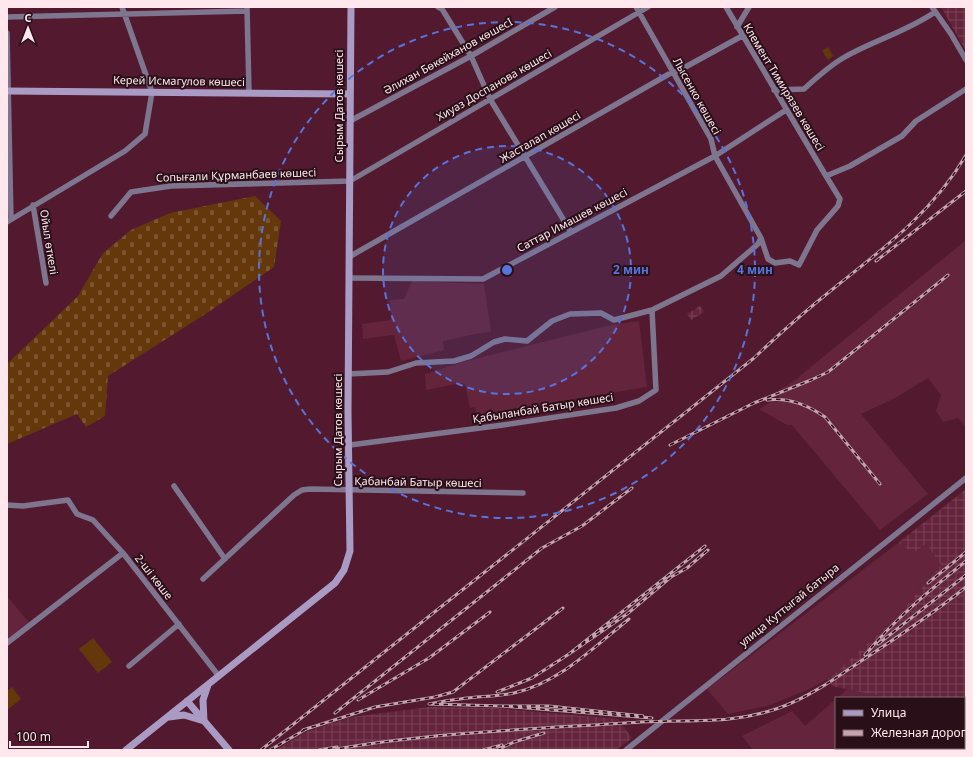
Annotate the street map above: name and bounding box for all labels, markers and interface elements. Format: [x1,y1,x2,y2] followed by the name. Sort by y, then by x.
[8,8,48,48] north arrow
[24,10,32,25] text: С
[380,14,515,97] street label: Әлихан Бөкейханов көшесI
[740,20,829,153] street label: Клемент Тимирязев көшесі
[433,45,554,124] street label: Хиуаз Доспанова көшесі
[331,50,346,162] street label: Сырым Датов көшесі
[670,55,725,137] street label: Лысенко көшесі
[113,72,245,89] street label: Керей Исмагулов көшесі
[497,107,583,166] street label: Жасталап көшесі
[155,164,317,185] street label: Сопығали Құрманбаев көшесі
[514,184,630,255] street label: Саттар Имашев көшесі
[37,208,62,275] street label: Ойыл өткелі
[613,261,649,278] text: 2 мин
[737,261,773,278] text: 4 мин
[500,263,514,277] centre of rings
[330,374,345,486] street label: Сырым Датов көшесі
[471,389,614,426] street label: Қабыланбай Батыр көшесі
[354,473,482,490] street label: Қабанбай Батыр көшесі
[132,551,177,602] street label: 2-ші көше
[736,560,842,650] street label: улица Куттыгай батыра
[835,697,965,749] legend
[871,704,906,721] text: Улица
[10,723,88,749] scale bar
[871,724,973,741] text: Железная дорога
[16,728,51,745] text: 100 m

